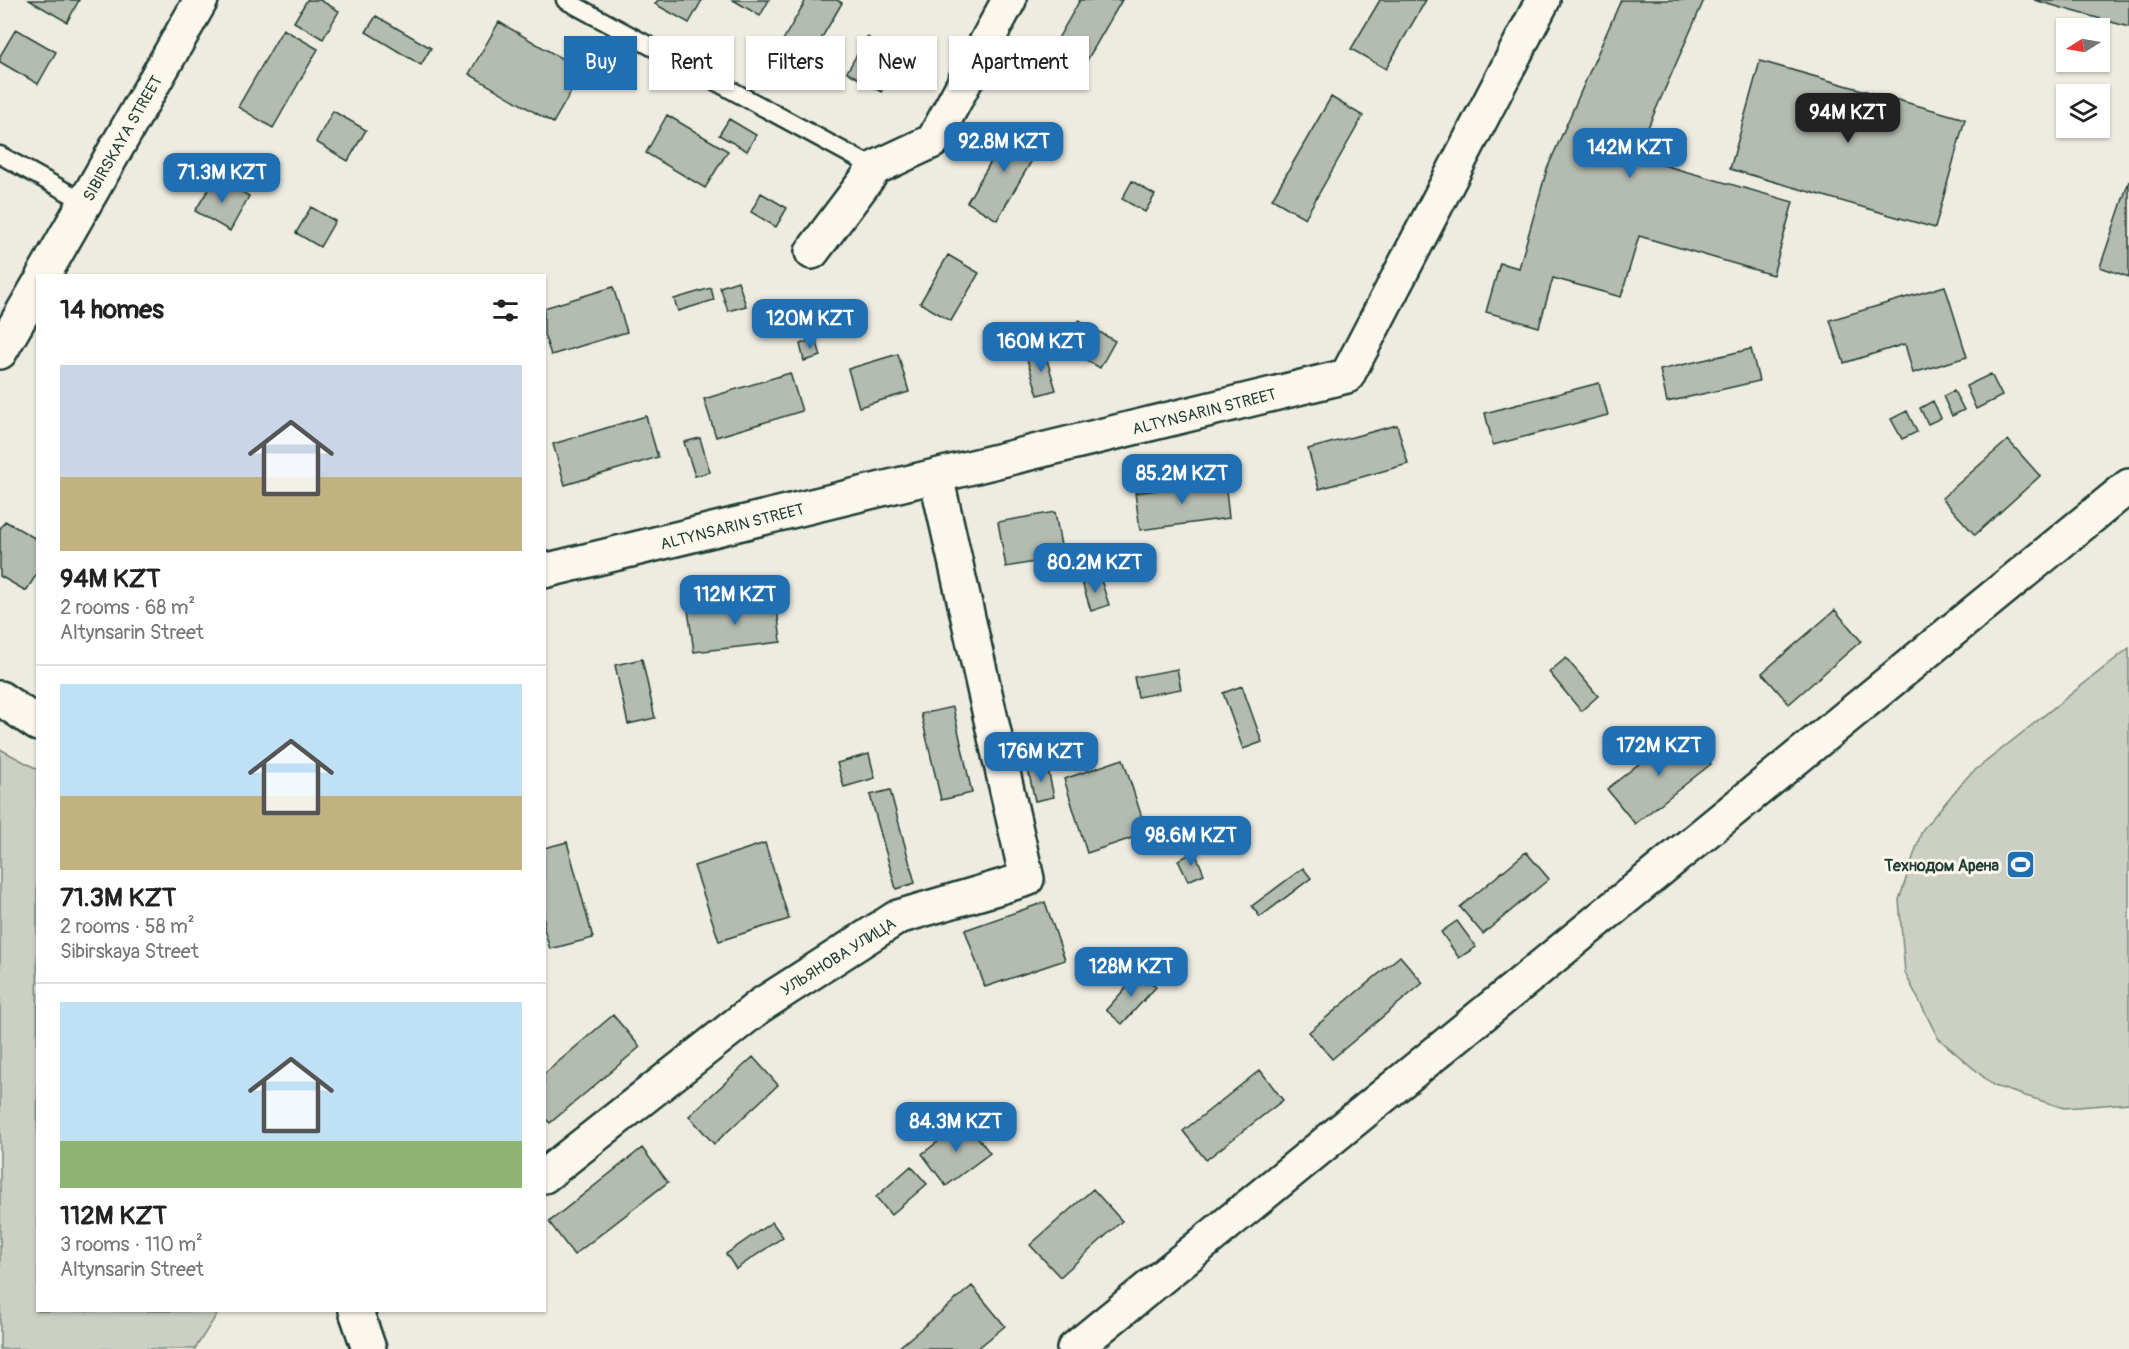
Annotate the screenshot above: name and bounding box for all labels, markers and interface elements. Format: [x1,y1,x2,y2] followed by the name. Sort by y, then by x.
[2056,18,2110,72] north arrow
[2056,18,2110,138] map controls
[564,36,637,90] chip: Buy
[649,36,734,90] chip: Rent
[746,36,845,90] chip: Filters
[857,36,937,90] chip: New
[949,36,1089,90] chip: Apartment
[79,72,167,205] street label: SIBIRSKAYA STREET
[2056,84,2110,138] button: layers
[1793,93,1903,144] pin: 94M KZT
[1809,100,1887,125] text: 94M KZT
[935,122,1073,173] pin: 92.8M KZT
[1568,128,1692,179] pin: 142M KZT
[958,129,1050,154] text: 92.8M KZT
[1587,135,1673,160] text: 142M KZT
[153,153,291,204] pin: 71.3M KZT
[177,160,267,185] text: 71.3M KZT
[60,294,164,326] text: 14 homes
[489,294,522,327] icon: filters
[748,299,872,350] pin: 120M KZT
[766,306,854,331] text: 120M KZT
[979,322,1103,373] pin: 160M KZT
[997,329,1085,354] text: 160M KZT
[1130,384,1279,440] street label: ALTYNSARIN STREET
[237,404,345,512] icon: home
[1113,454,1251,505] pin: 85.2M KZT
[1136,461,1228,486] text: 85.2M KZT
[658,499,807,555] street label: ALTYNSARIN STREET
[1026,543,1164,594] pin: 80.2M KZT
[1048,550,1142,575] text: 80.2M KZT
[60,563,161,595] text: 94M KZT
[673,575,797,626] pin: 112M KZT
[694,582,776,607] text: 112M KZT
[60,595,195,620] text: 2 rooms · 68 m²
[60,620,204,645] text: Altynsarin Street
[237,723,345,831] icon: home
[1597,726,1721,777] pin: 172M KZT
[979,732,1103,783] pin: 176M KZT
[1616,733,1702,758] text: 172M KZT
[998,739,1084,764] text: 176M KZT
[1122,816,1260,867] pin: 98.6M KZT
[1145,823,1237,848] text: 98.6M KZT
[2004,849,2036,881] sports icon: Технодом Арена
[1883,856,2000,876] place label: Технодом Арена
[60,882,176,914] text: 71.3M KZT
[777,913,900,1000] street label: УЛЬЯНОВА УЛИЦА
[60,914,195,939] text: 2 rooms · 58 m²
[60,939,199,964] text: Sibirskaya Street
[1069,947,1193,998] pin: 128M KZT
[1089,954,1173,979] text: 128M KZT
[237,1041,345,1149] icon: home
[887,1102,1025,1153] pin: 84.3M KZT
[910,1109,1002,1134] text: 84.3M KZT
[60,1200,167,1232] text: 112M KZT
[60,1232,203,1257] text: 3 rooms · 110 m²
[60,1257,204,1282] text: Altynsarin Street

